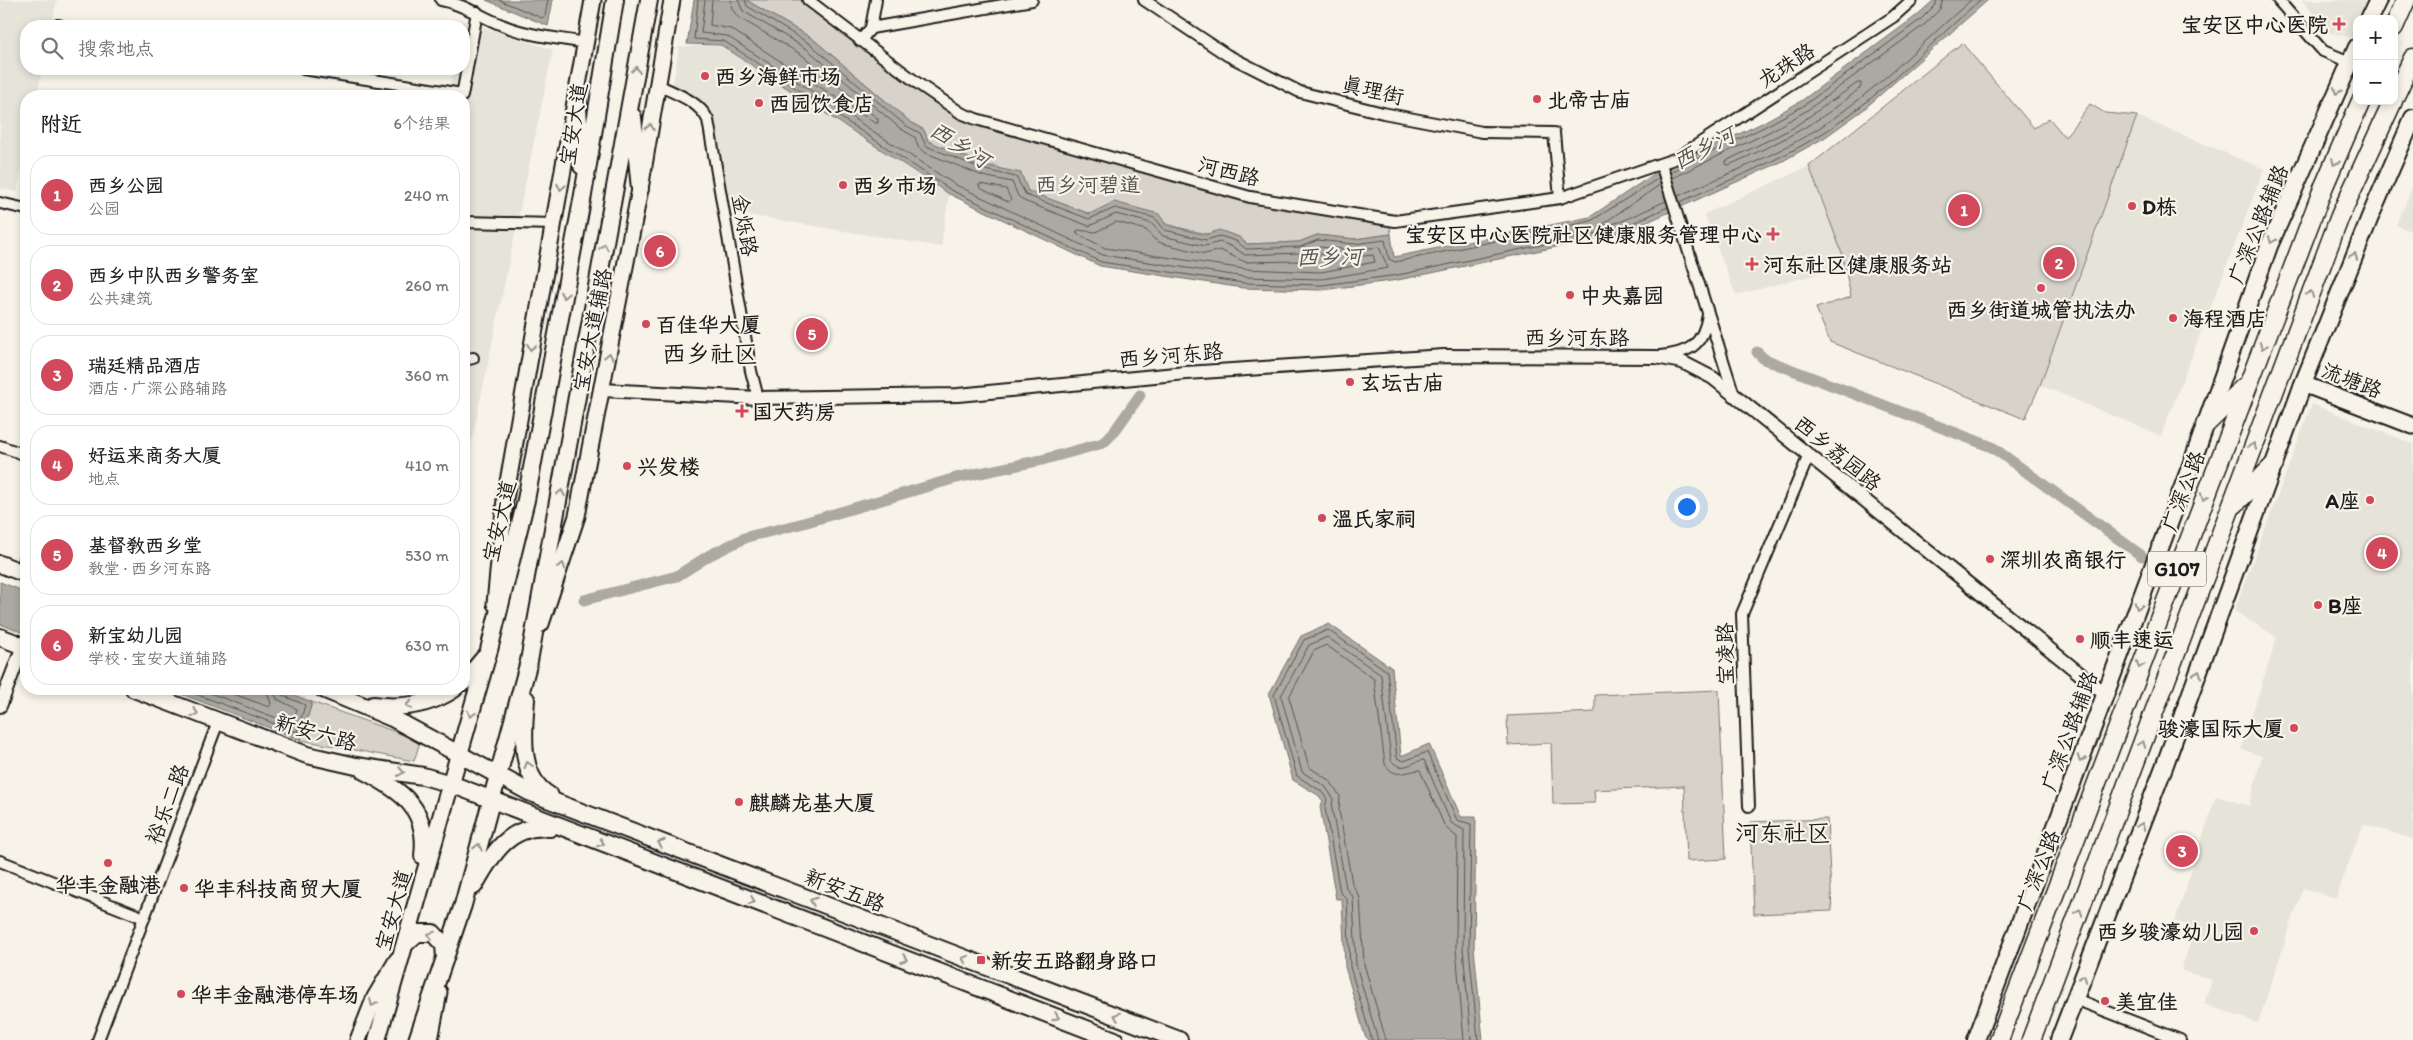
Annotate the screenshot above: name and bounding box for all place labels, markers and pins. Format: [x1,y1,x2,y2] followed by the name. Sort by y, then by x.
[2181,12,2328,37] place label: 宝安区中心医院
[2332,17,2346,31] marker: 宝安区中心医院
[715,64,841,89] place label: 西乡海鲜市场
[699,70,711,82] marker: 西乡海鲜市场
[1547,87,1631,112] place label: 北帝古庙
[769,91,874,116] place label: 西园饮食店
[1531,93,1543,105] marker: 北帝古庙
[753,97,765,109] marker: 西园饮食店
[853,173,937,198] place label: 西乡市场
[837,179,849,191] marker: 西乡市场
[1948,191,1980,229] pin: 1
[2142,194,2177,219] place label: D栋
[2126,200,2138,212] marker: D栋
[1405,222,1762,247] place label: 宝安区中心医院社区健康服务管理中心
[1766,227,1780,241] marker: 宝安区中心医院社区健康服务管理中心
[644,232,676,270] pin: 6
[2043,244,2075,282] pin: 2
[1763,252,1952,277] place label: 河东社区健康服务站
[1745,257,1759,271] marker: 河东社区健康服务站
[2035,282,2047,294] marker: 西乡街道城管执法办
[1580,283,1664,308] place label: 中央嘉园
[1564,289,1576,301] marker: 中央嘉园
[1947,297,2136,322] place label: 西乡街道城管执法办
[2183,306,2267,331] place label: 海程酒店
[656,312,761,337] place label: 百佳华大厦
[2167,312,2179,324] marker: 海程酒店
[796,315,828,353] pin: 5
[640,318,652,330] marker: 百佳华大厦
[1360,370,1444,395] place label: 玄坛古庙
[1344,376,1356,388] marker: 玄坛古庙
[752,399,836,424] place label: 国大药房
[736,405,748,417] marker: 国大药房
[637,454,700,479] place label: 兴发楼
[621,460,633,472] marker: 兴发楼
[2325,488,2360,513] place label: A座
[2364,494,2376,506] marker: A座
[1332,506,1416,531] place label: 温氏家祠
[1316,512,1328,524] marker: 温氏家祠
[2366,534,2398,572] pin: 4
[2000,547,2126,572] place label: 深圳农商银行
[1984,553,1996,565] marker: 深圳农商银行
[2328,593,2363,618] place label: B座
[2312,599,2324,611] marker: B座
[2090,627,2174,652] place label: 顺丰速运
[2074,633,2086,645] marker: 顺丰速运
[2158,716,2284,741] place label: 骏濠国际大厦
[2288,722,2300,734] marker: 骏濠国际大厦
[749,790,875,815] place label: 麒麟龙基大厦
[733,796,745,808] marker: 麒麟龙基大厦
[2166,832,2198,870] pin: 3
[102,857,114,869] marker: 华丰金融港
[56,872,161,897] place label: 华丰金融港
[194,876,362,901] place label: 华丰科技商贸大厦
[178,882,190,894] marker: 华丰科技商贸大厦
[2097,919,2244,944] place label: 西乡骏濠幼儿园
[2248,925,2260,937] marker: 西乡骏濠幼儿园
[991,948,1159,973] place label: 新安五路翻身路口
[975,954,987,966] marker: 新安五路翻身路口
[191,982,359,1007] place label: 华丰金融港停车场
[175,988,187,1000] marker: 华丰金融港停车场
[2115,989,2178,1014] place label: 美宜佳
[2099,995,2111,1007] marker: 美宜佳

